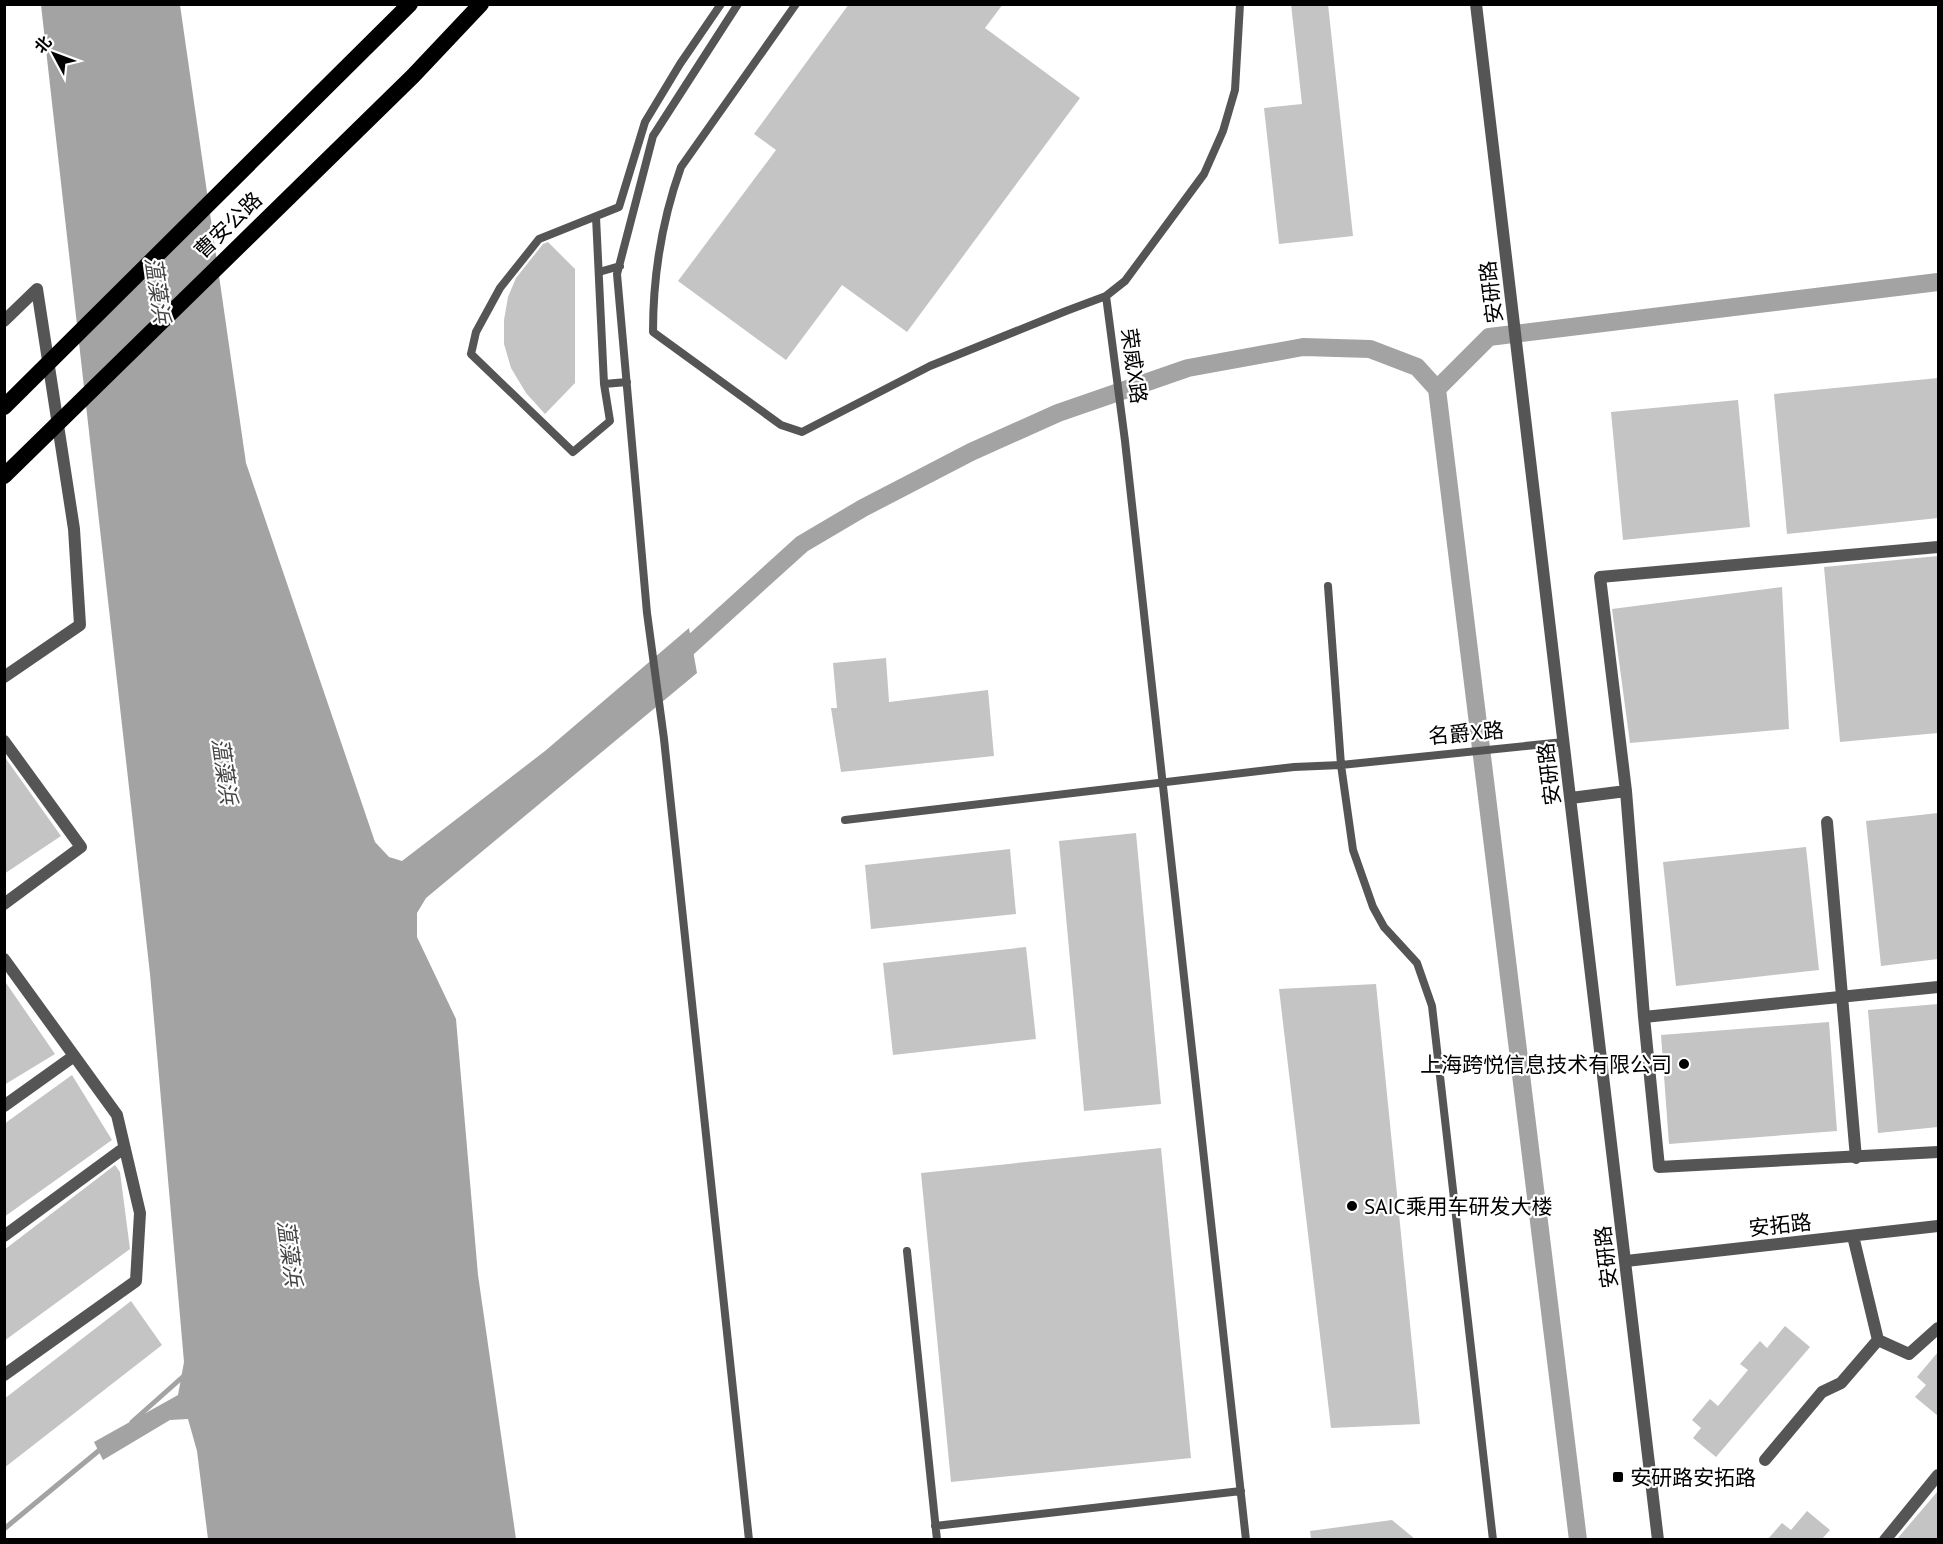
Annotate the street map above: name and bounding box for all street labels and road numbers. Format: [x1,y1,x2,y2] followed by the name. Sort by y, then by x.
[188,186,268,264] street label: 曹安公路
[1474,259,1508,325] street label: 安研路
[1115,326,1153,406] street label: 荣威X路
[1427,716,1505,750] street label: 名爵X路
[1532,741,1566,807] street label: 安研路
[1747,1208,1813,1242] street label: 安拓路
[1589,1224,1623,1290] street label: 安研路

